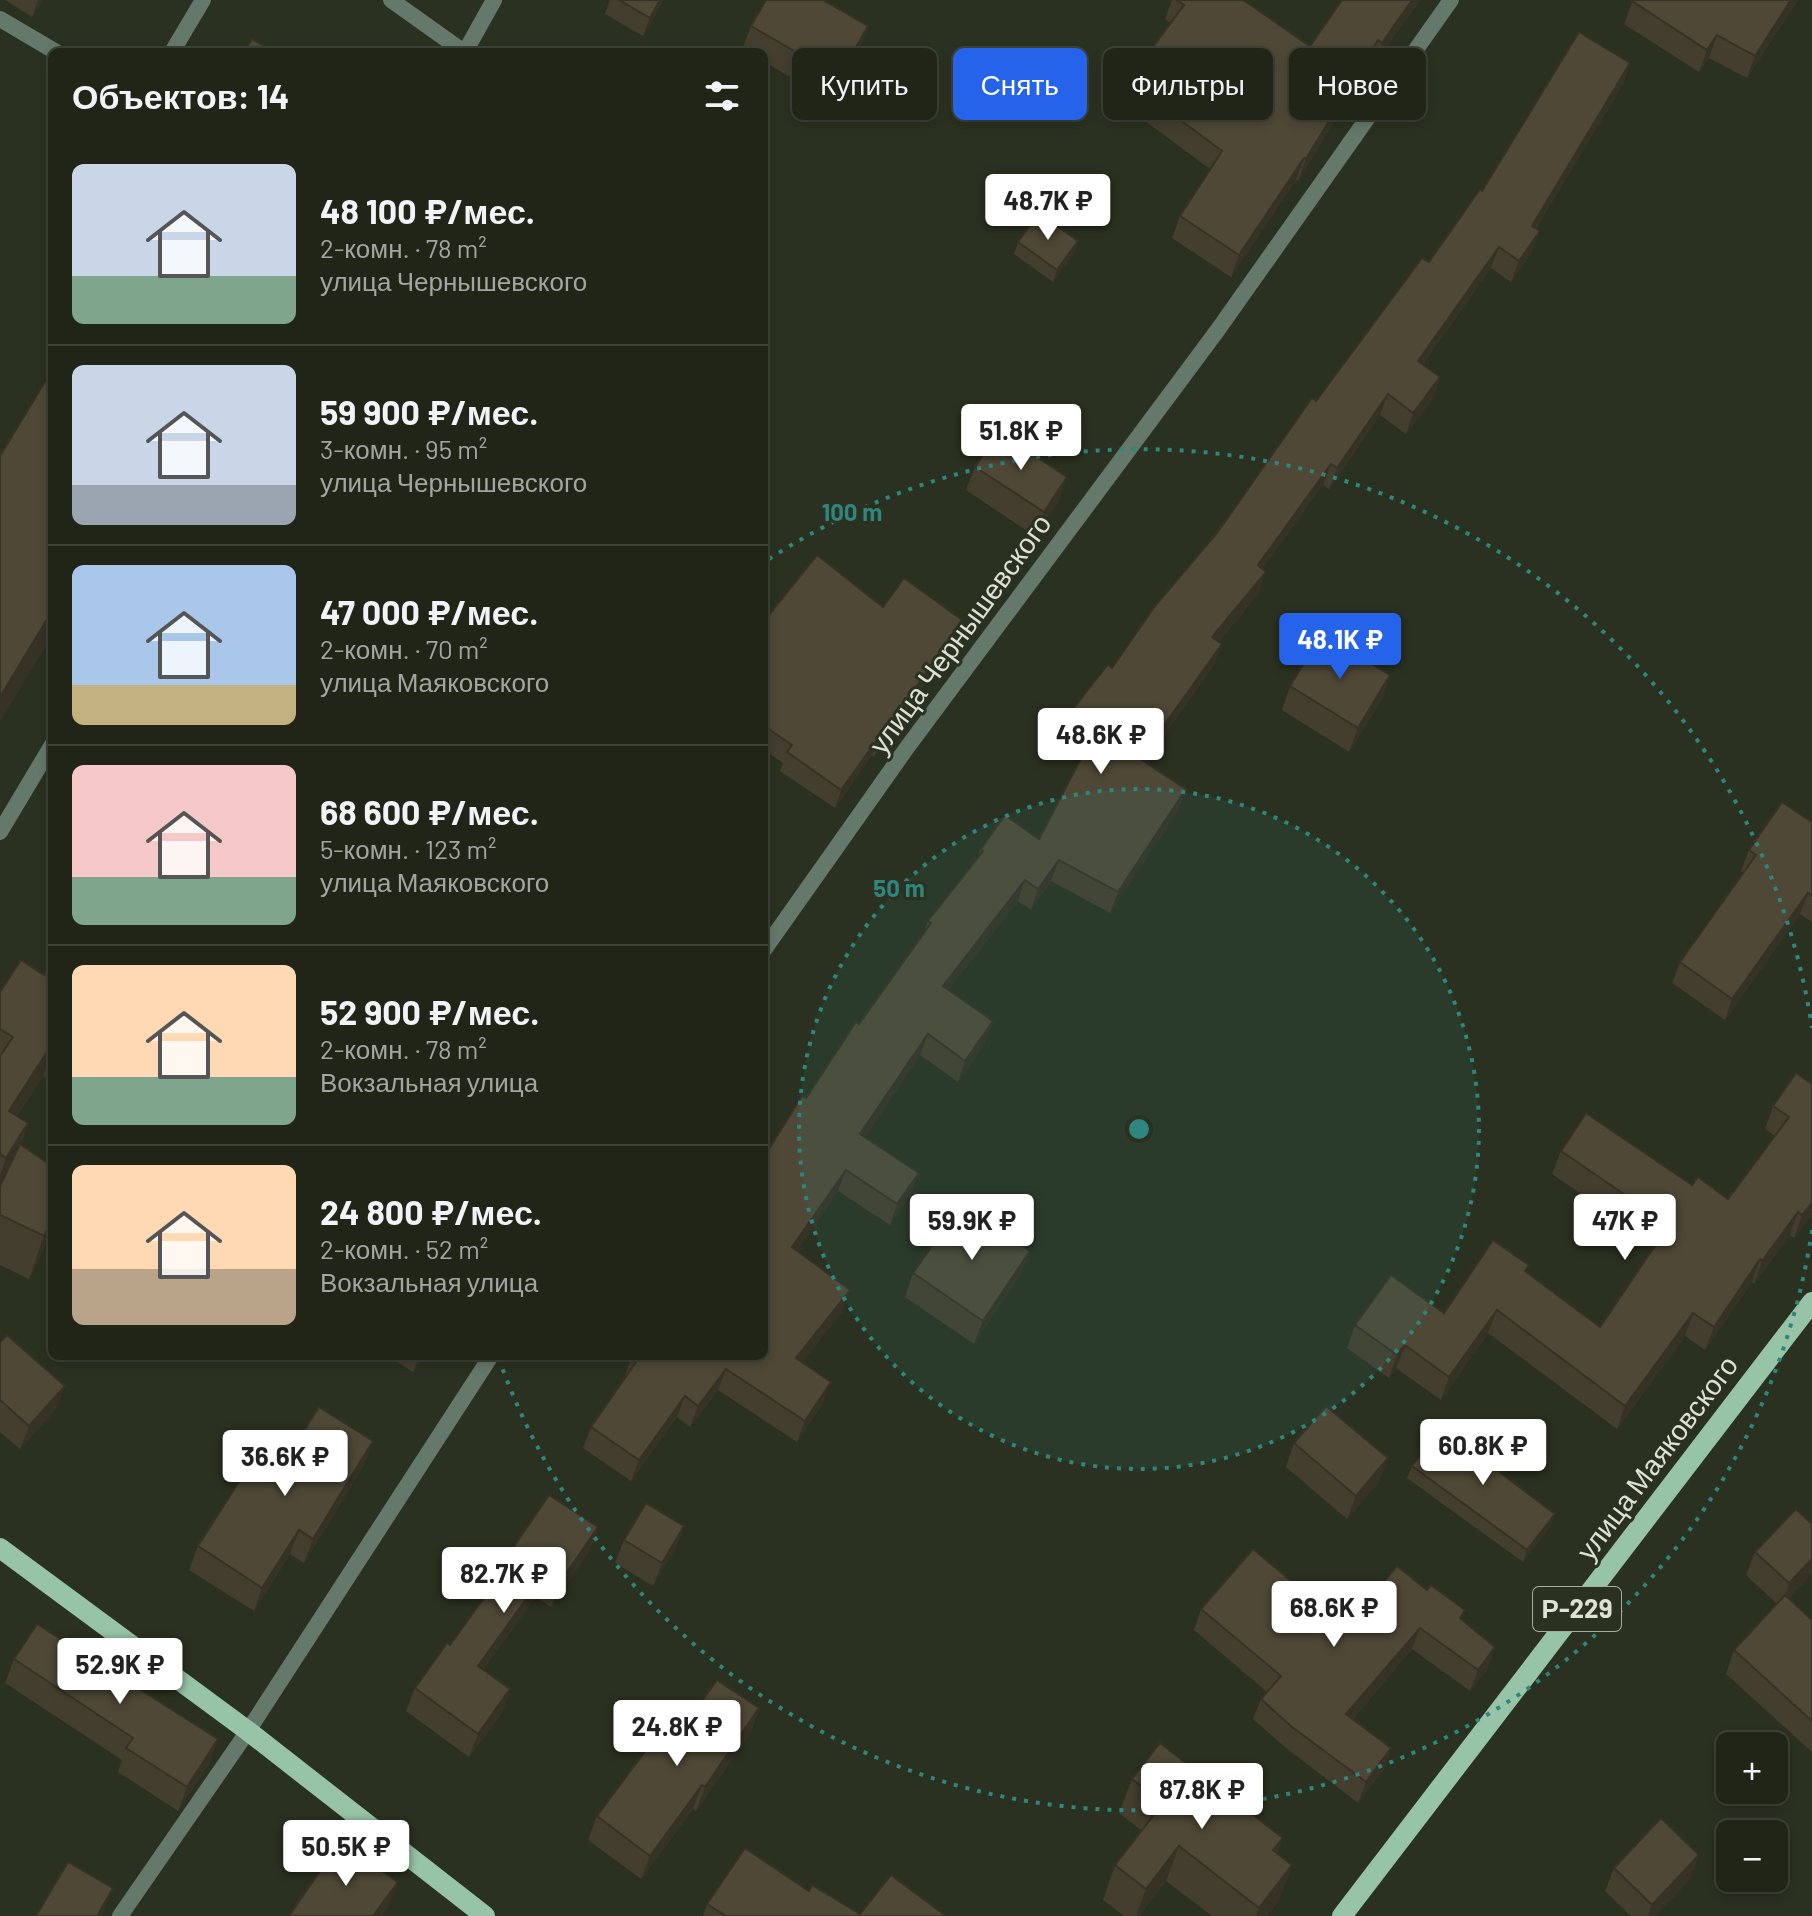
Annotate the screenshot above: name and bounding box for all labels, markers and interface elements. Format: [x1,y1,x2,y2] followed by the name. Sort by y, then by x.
[792,48,937,120] chip: Купить
[953,48,1087,120] chip: Снять
[1103,48,1273,120] chip: Фильтры
[1289,48,1426,120] chip: Новое
[700,74,744,118] icon: filters
[72,75,289,116] text: Объектов: 14
[974,174,1122,242] pin: 48.7K ₽
[1003,184,1093,215] text: 48.7K ₽
[320,190,535,231] text: 48 100 ₽/мес.
[136,196,232,292] icon: home
[320,232,487,263] text: 2-комн. · 78 m²
[320,265,587,296] text: улица Чернышевского
[320,391,538,432] text: 59 900 ₽/мес.
[136,397,232,493] icon: home
[947,404,1095,472] pin: 51.8K ₽
[979,414,1063,445] text: 51.8K ₽
[320,433,487,464] text: 3-комн. · 95 m²
[320,466,587,497] text: улица Чернышевского
[822,497,882,526] text: 100 m
[861,507,1058,760] street label: улица Чернышевского
[320,591,538,632] text: 47 000 ₽/мес.
[136,597,232,693] icon: home
[1266,613,1414,681] pin: 48.1K ₽
[1297,623,1383,654] text: 48.1K ₽
[320,633,488,664] text: 2-комн. · 70 m²
[320,666,549,697] text: улица Маяковского
[1027,708,1175,776] pin: 48.6K ₽
[1056,718,1146,749] text: 48.6K ₽
[320,791,539,832] text: 68 600 ₽/мес.
[136,797,232,893] icon: home
[320,833,497,864] text: 5-комн. · 123 m²
[320,866,549,897] text: улица Маяковского
[873,873,925,902] text: 50 m
[320,991,539,1032] text: 52 900 ₽/мес.
[136,997,232,1093] icon: home
[320,1033,487,1064] text: 2-комн. · 78 m²
[320,1066,538,1097] text: Вокзальная улица
[1125,1115,1153,1143] centre of rings
[320,1191,542,1232] text: 24 800 ₽/мес.
[898,1194,1046,1262] pin: 59.9K ₽
[1569,1194,1681,1262] pin: 47K ₽
[136,1197,232,1293] icon: home
[928,1204,1016,1235] text: 59.9K ₽
[1592,1204,1658,1235] text: 47K ₽
[320,1233,488,1264] text: 2-комн. · 52 m²
[320,1266,538,1297] text: Вокзальная улица
[1568,1349,1744,1566] street label: улица Маяковского
[1409,1419,1557,1487] pin: 60.8K ₽
[1438,1429,1528,1460] text: 60.8K ₽
[211,1430,359,1498] pin: 36.6K ₽
[241,1440,329,1471] text: 36.6K ₽
[430,1547,578,1615] pin: 82.7K ₽
[460,1557,548,1588] text: 82.7K ₽
[1260,1581,1408,1649] pin: 68.6K ₽
[1533,1587,1621,1631] road number: Р-229
[1290,1591,1378,1622] text: 68.6K ₽
[46,1638,194,1706] pin: 52.9K ₽
[75,1648,165,1679] text: 52.9K ₽
[603,1700,751,1768] pin: 24.8K ₽
[631,1710,723,1741] text: 24.8K ₽
[1716,1732,1788,1892] map controls
[1716,1732,1788,1804] button: +
[1128,1763,1276,1831] pin: 87.8K ₽
[1159,1773,1245,1804] text: 87.8K ₽
[272,1820,420,1888] pin: 50.5K ₽
[1716,1820,1788,1892] button: −
[301,1830,391,1861] text: 50.5K ₽

